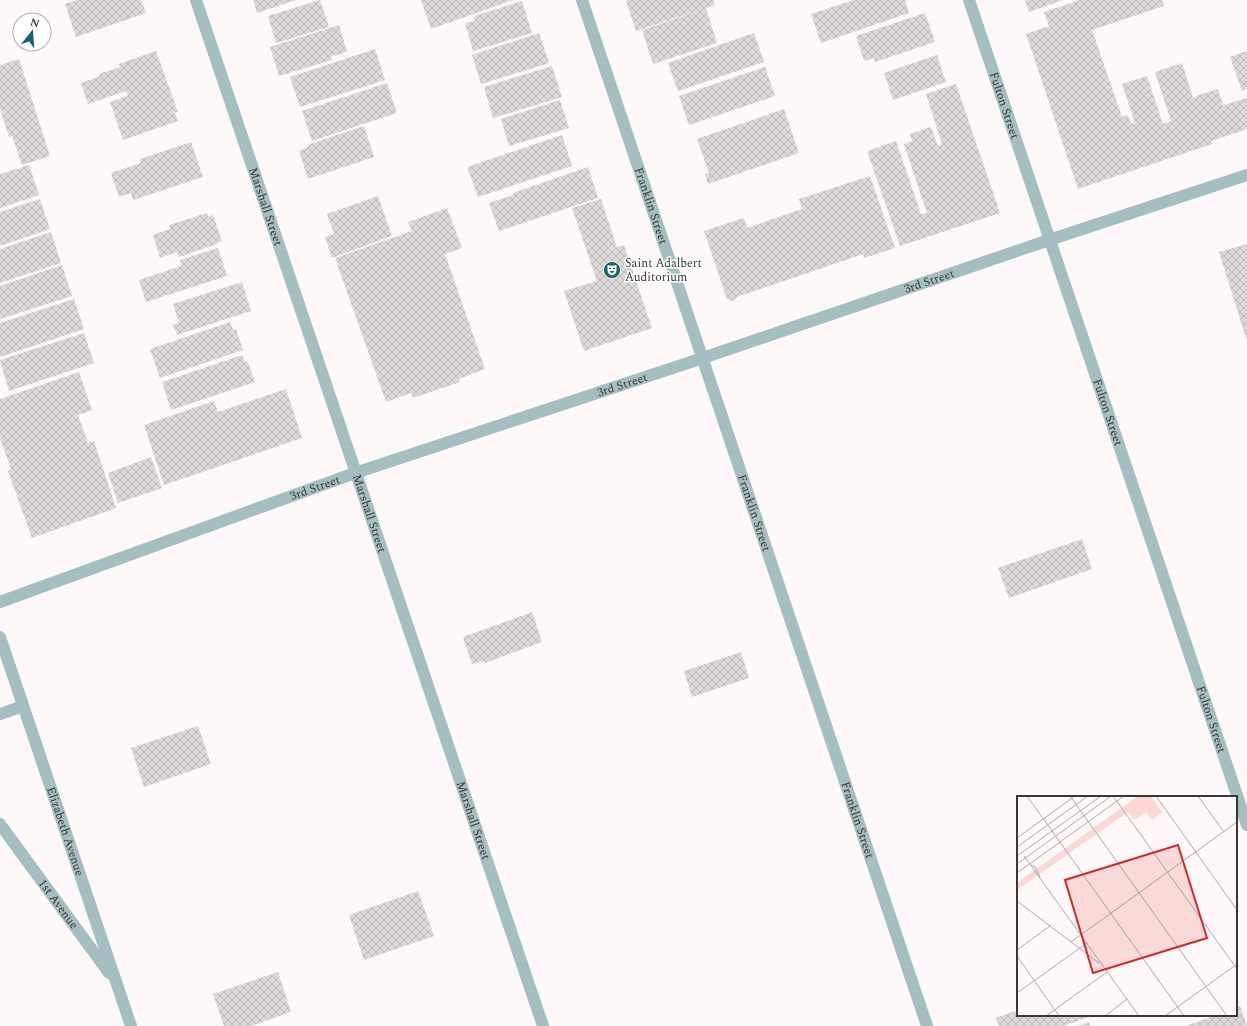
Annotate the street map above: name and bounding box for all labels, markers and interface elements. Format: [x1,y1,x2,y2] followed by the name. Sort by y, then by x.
[12,12,52,52] north arrow
[28,13,42,32] text: N
[984,69,1024,141] street label: Fulton Street
[243,165,287,248] street label: Marshall Street
[629,165,672,247] street label: Franklin Street
[625,254,702,287] place label: Saint Adalbert Auditorium
[602,260,622,280] theatre icon: Saint Adalbert Auditorium
[901,264,957,299] street label: 3rd Street
[595,368,650,402] street label: 3rd Street
[1087,376,1128,448] street label: Fulton Street
[287,470,343,506] street label: 3rd Street
[347,472,391,555] street label: Marshall Street
[732,472,776,554] street label: Franklin Street
[1191,683,1231,756] street label: Fulton Street
[451,779,495,862] street label: Marshall Street
[835,779,879,861] street label: Franklin Street
[41,784,89,879] street label: Elizabeth Avenue
[1017,796,1237,1016] inset map
[33,875,83,933] street label: 1st Avenue

